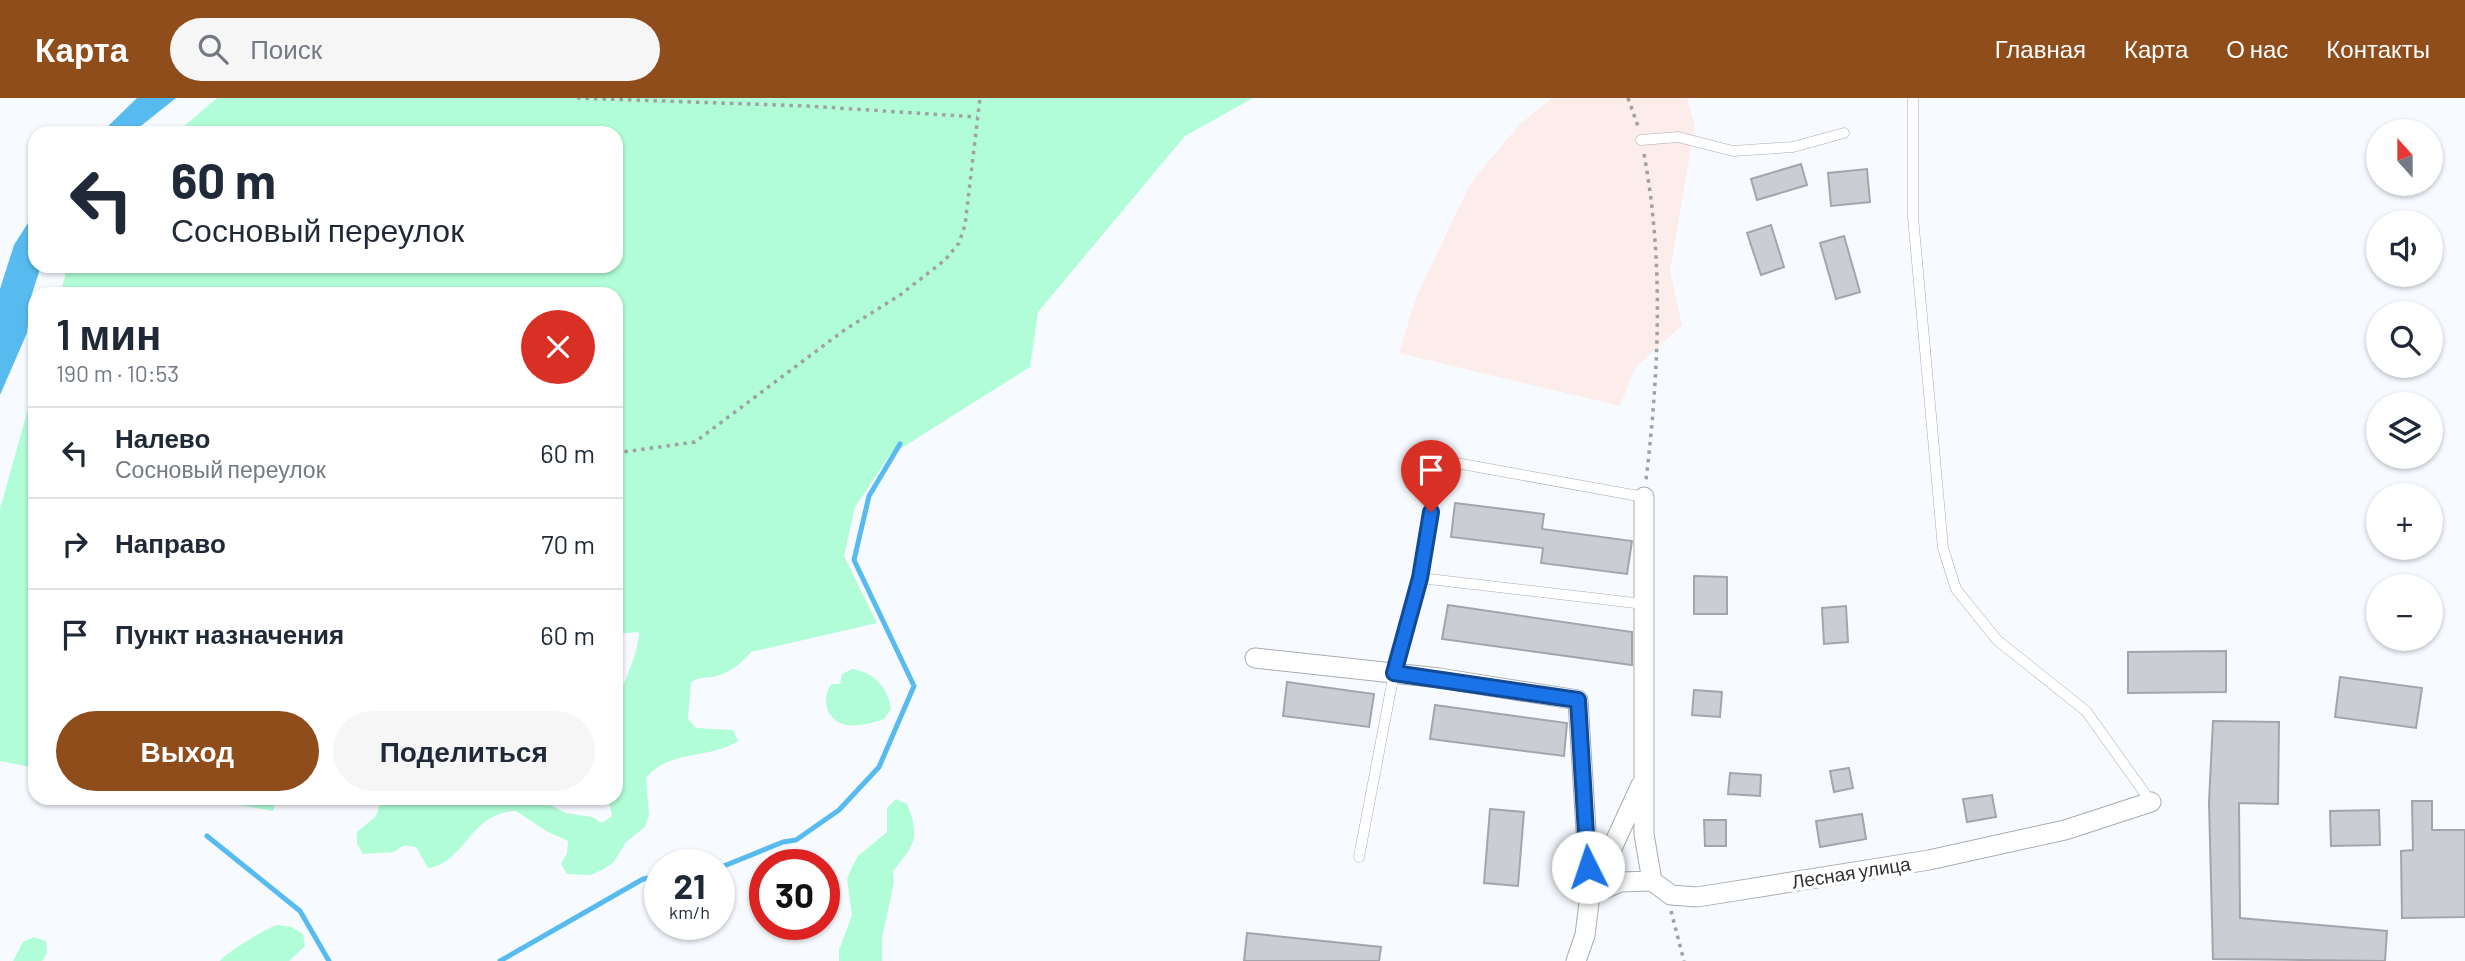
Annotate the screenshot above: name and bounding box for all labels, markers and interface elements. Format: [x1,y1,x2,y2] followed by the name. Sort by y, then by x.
[170,18,660,81] search box
[35,29,128,69] text: Карта
[194,30,232,68] icon: search
[250,33,322,64] text: Поиск
[1995,34,2086,63] text: Главная
[2124,34,2188,63] text: Карта
[2226,34,2288,63] text: О нас
[2326,34,2430,63] text: Контакты
[2366,119,2443,196] north arrow
[2366,119,2443,651] map controls
[171,150,276,209] text: 60 m
[56,154,147,245] icon: left
[171,210,464,248] text: Сосновый переулок
[2366,210,2443,287] button: sound
[2366,301,2443,378] button: search
[56,308,161,358] text: 1 мин
[521,310,595,384] button: close
[56,359,179,387] text: 190 m · 10:53
[2366,392,2443,469] button: layers
[115,422,210,453] text: Налево
[56,434,94,472] icon: left
[540,437,595,468] text: 60 m
[1401,440,1461,512] pin
[1412,451,1450,489] icon: arrive
[115,455,326,483] text: Сосновый переулок
[2366,483,2443,560] button: +
[56,525,94,563] icon: right
[115,527,226,558] text: Направо
[541,528,595,559] text: 70 m
[2366,574,2443,651] button: −
[56,616,94,654] icon: arrive
[115,618,344,649] text: Пункт назначения
[540,619,595,650] text: 60 m
[56,711,319,791] button: Выход
[333,711,595,791] button: Поделиться
[1551,830,1625,904] position arrow
[749,849,840,940] speed limit sign: 30
[1790,851,1912,893] street label: Лесная улица
[674,864,705,906] text: 21
[669,901,710,923] text: km/h

